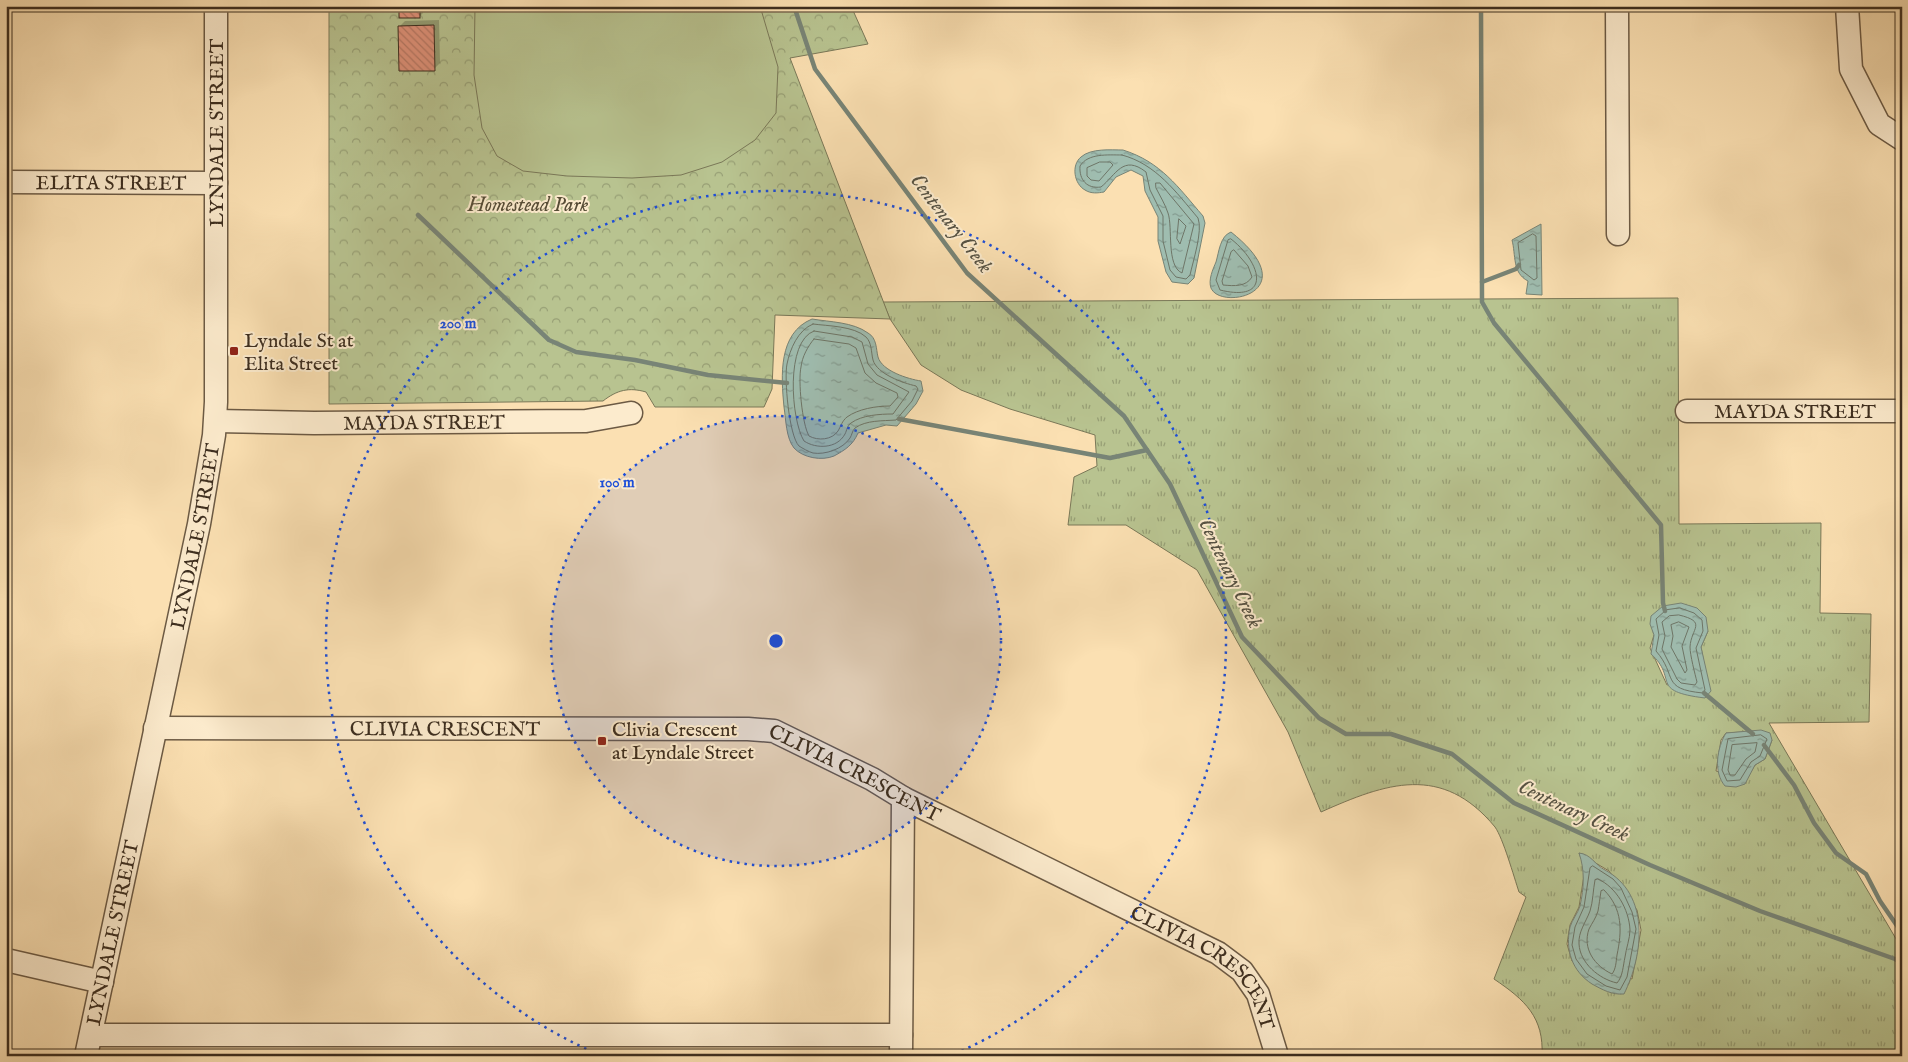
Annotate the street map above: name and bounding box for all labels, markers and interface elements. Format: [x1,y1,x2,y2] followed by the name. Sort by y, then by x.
[205,38,230,227] street label: LYNDALE STREET
[903,169,998,280] water label: Centenary Creek
[36,171,187,197] street label: ELITA STREET
[467,193,588,218] park label: Homestead Park
[440,314,477,333] text: 200 m
[244,329,354,377] place label: Lyndale St at Elita Street
[228,345,240,357] marker: Lyndale St at Elita Street
[1714,400,1876,425] street label: MAYDA STREET
[343,411,505,437] street label: MAYDA STREET
[166,441,226,632] street label: LYNDALE STREET
[599,473,635,492] text: 100 m
[1191,514,1268,634] water label: Centenary Creek
[767,632,785,650] centre of rings
[350,717,541,743] street label: CLIVIA CRESCENT
[612,718,754,766] place label: Clivia Crescent at Lyndale Street
[764,719,945,829] street label: CLIVIA CRESCENT
[596,735,608,747] marker: Clivia Crescent at Lyndale Street
[1514,774,1634,849] water label: Centenary Creek
[82,838,146,1028] street label: LYNDALE STREET
[1126,901,1279,1033] street label: CLIVIA CRESCENT

